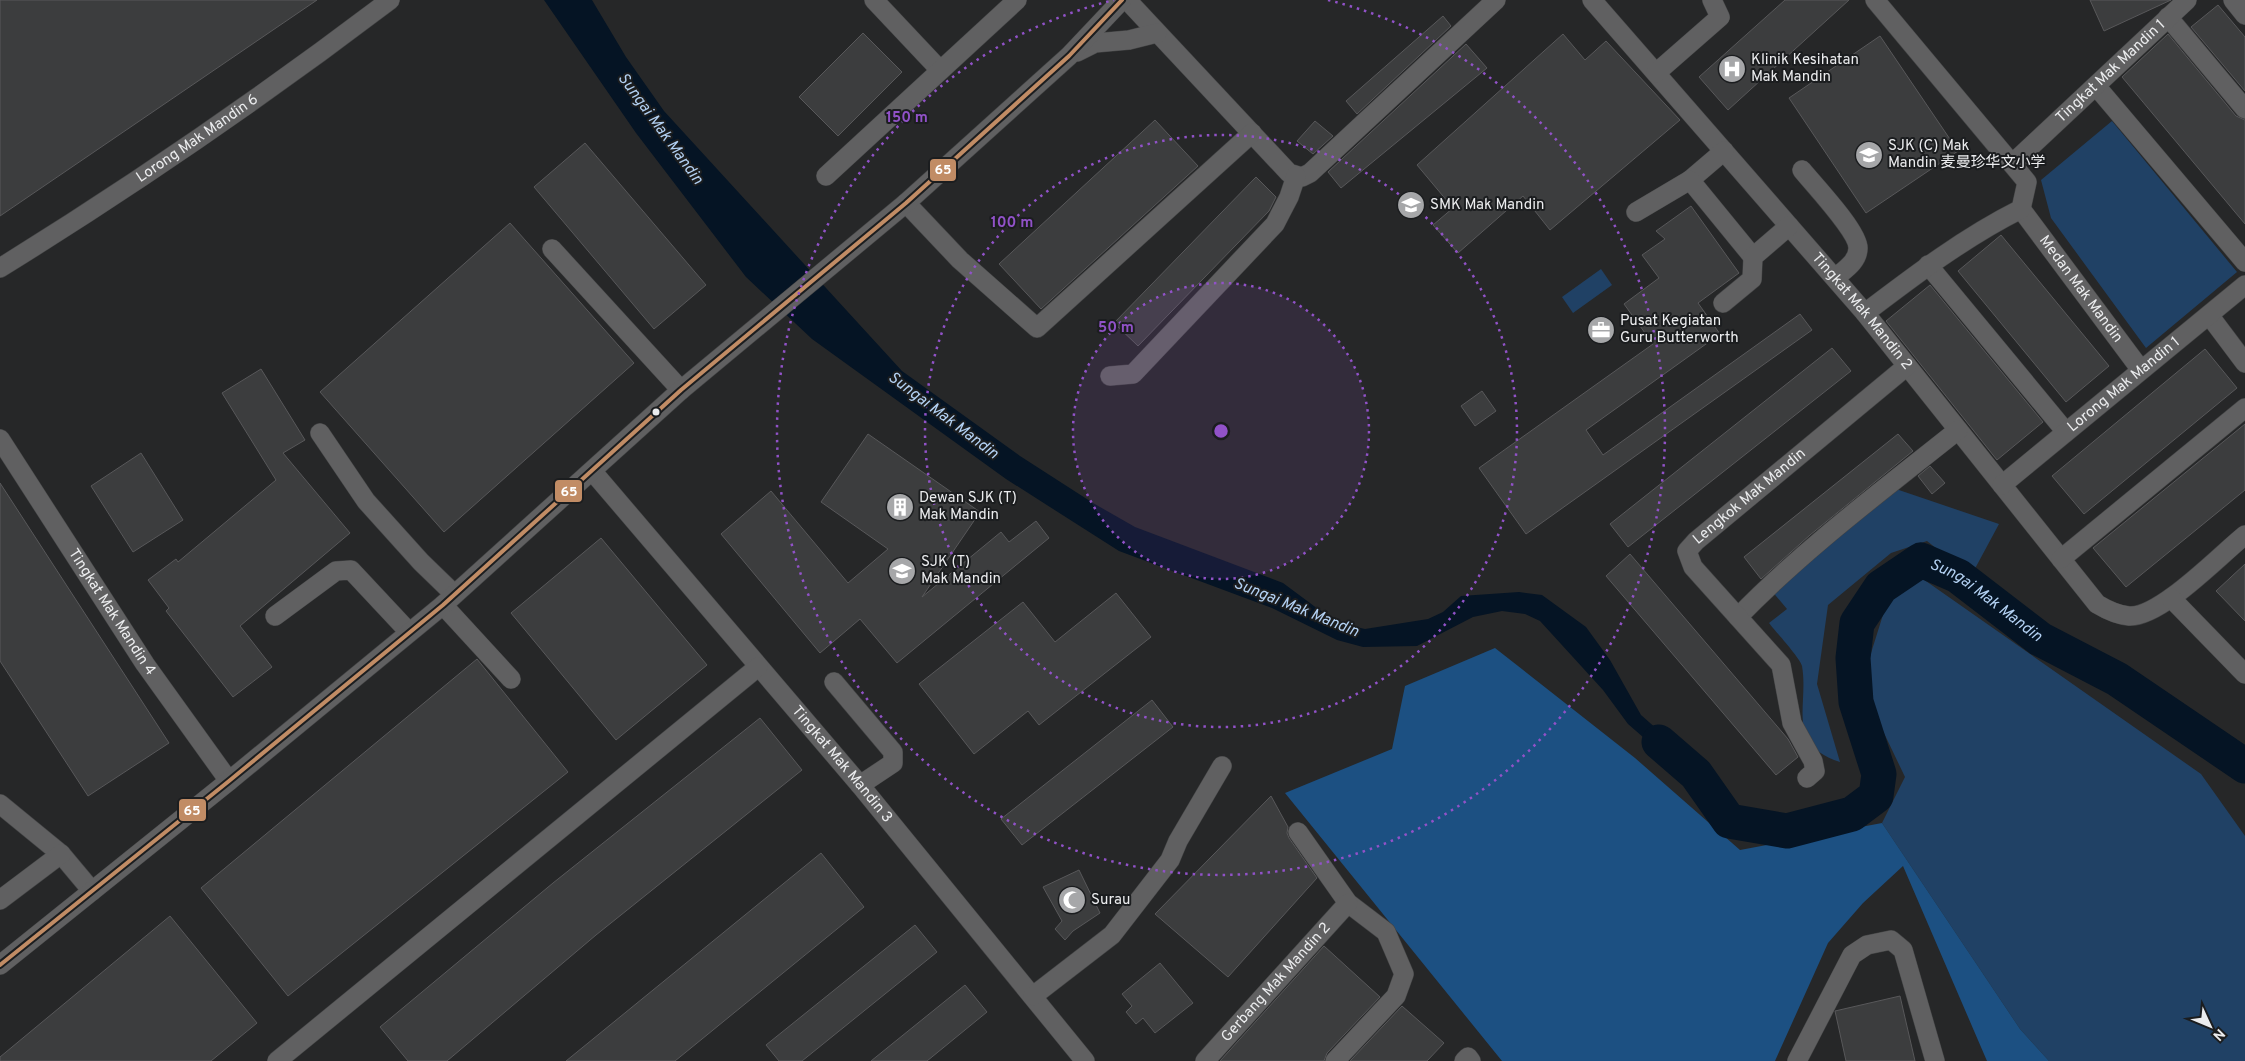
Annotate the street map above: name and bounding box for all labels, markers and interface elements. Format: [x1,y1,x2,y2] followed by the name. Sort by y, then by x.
[2052,15,2170,127] street label: Tingkat Mak Mandin 1
[1751,51,1859,87] place label: Klinik Kesihatan Mak Mandin
[1717,54,1747,84] hospital icon: Klinik Kesihatan Mak Mandin
[613,69,707,189] water label: Sungai Mak Mandin
[133,90,262,187] street label: Lorong Mak Mandin 6
[886,109,928,128] text: 150 m
[1888,137,2046,173] place label: SJK (C) Mak Mandin 麦曼珍华文小学
[1854,140,1884,170] school or university icon: SJK (C) Mak Mandin 麦曼珍华文小学
[929,158,957,182] line badge: 65
[934,162,952,179] text: 65
[1396,190,1426,220] school or university icon: SMK Mak Mandin
[1430,196,1544,215] place label: SMK Mak Mandin
[991,214,1033,233] text: 100 m
[2035,232,2127,347] street label: Medan Mak Mandin
[1807,249,1916,374] street label: Tingkat Mak Mandin 2
[1620,312,1739,348] place label: Pusat Kegiatan Guru Butterworth
[1586,315,1616,345] office icon: Pusat Kegiatan Guru Butterworth
[1098,319,1134,338] text: 50 m
[2064,333,2184,437] street label: Lorong Mak Mandin 1
[884,368,1002,464] water label: Sungai Mak Mandin
[651,407,661,417] unlabelled marker
[1212,422,1230,440] centre of rings
[1689,444,1810,549] street label: Lengkok Mak Mandin
[554,479,583,503] line badge: 65
[560,484,578,501] text: 65
[919,489,1017,525] place label: Dewan SJK (T) Mak Mandin
[885,492,915,522] building icon: Dewan SJK (T) Mak Mandin
[64,545,160,679] street label: Tingkat Mak Mandin 4
[921,553,1001,589] place label: SJK (T) Mak Mandin
[1926,555,2046,647] water label: Sungai Mak Mandin
[887,556,917,586] school or university icon: SJK (T) Mak Mandin
[1230,574,1362,642] water label: Sungai Mak Mandin
[787,702,896,827] street label: Tingkat Mak Mandin 3
[178,798,207,822] line badge: 65
[183,803,201,820] text: 65
[1057,885,1087,915] mosque icon: Surau
[1091,891,1130,910] place label: Surau
[1217,919,1335,1046] street label: Gerbang Mak Mandin 2
[2185,1001,2235,1051] north arrow
[2209,1024,2228,1044] text: N

